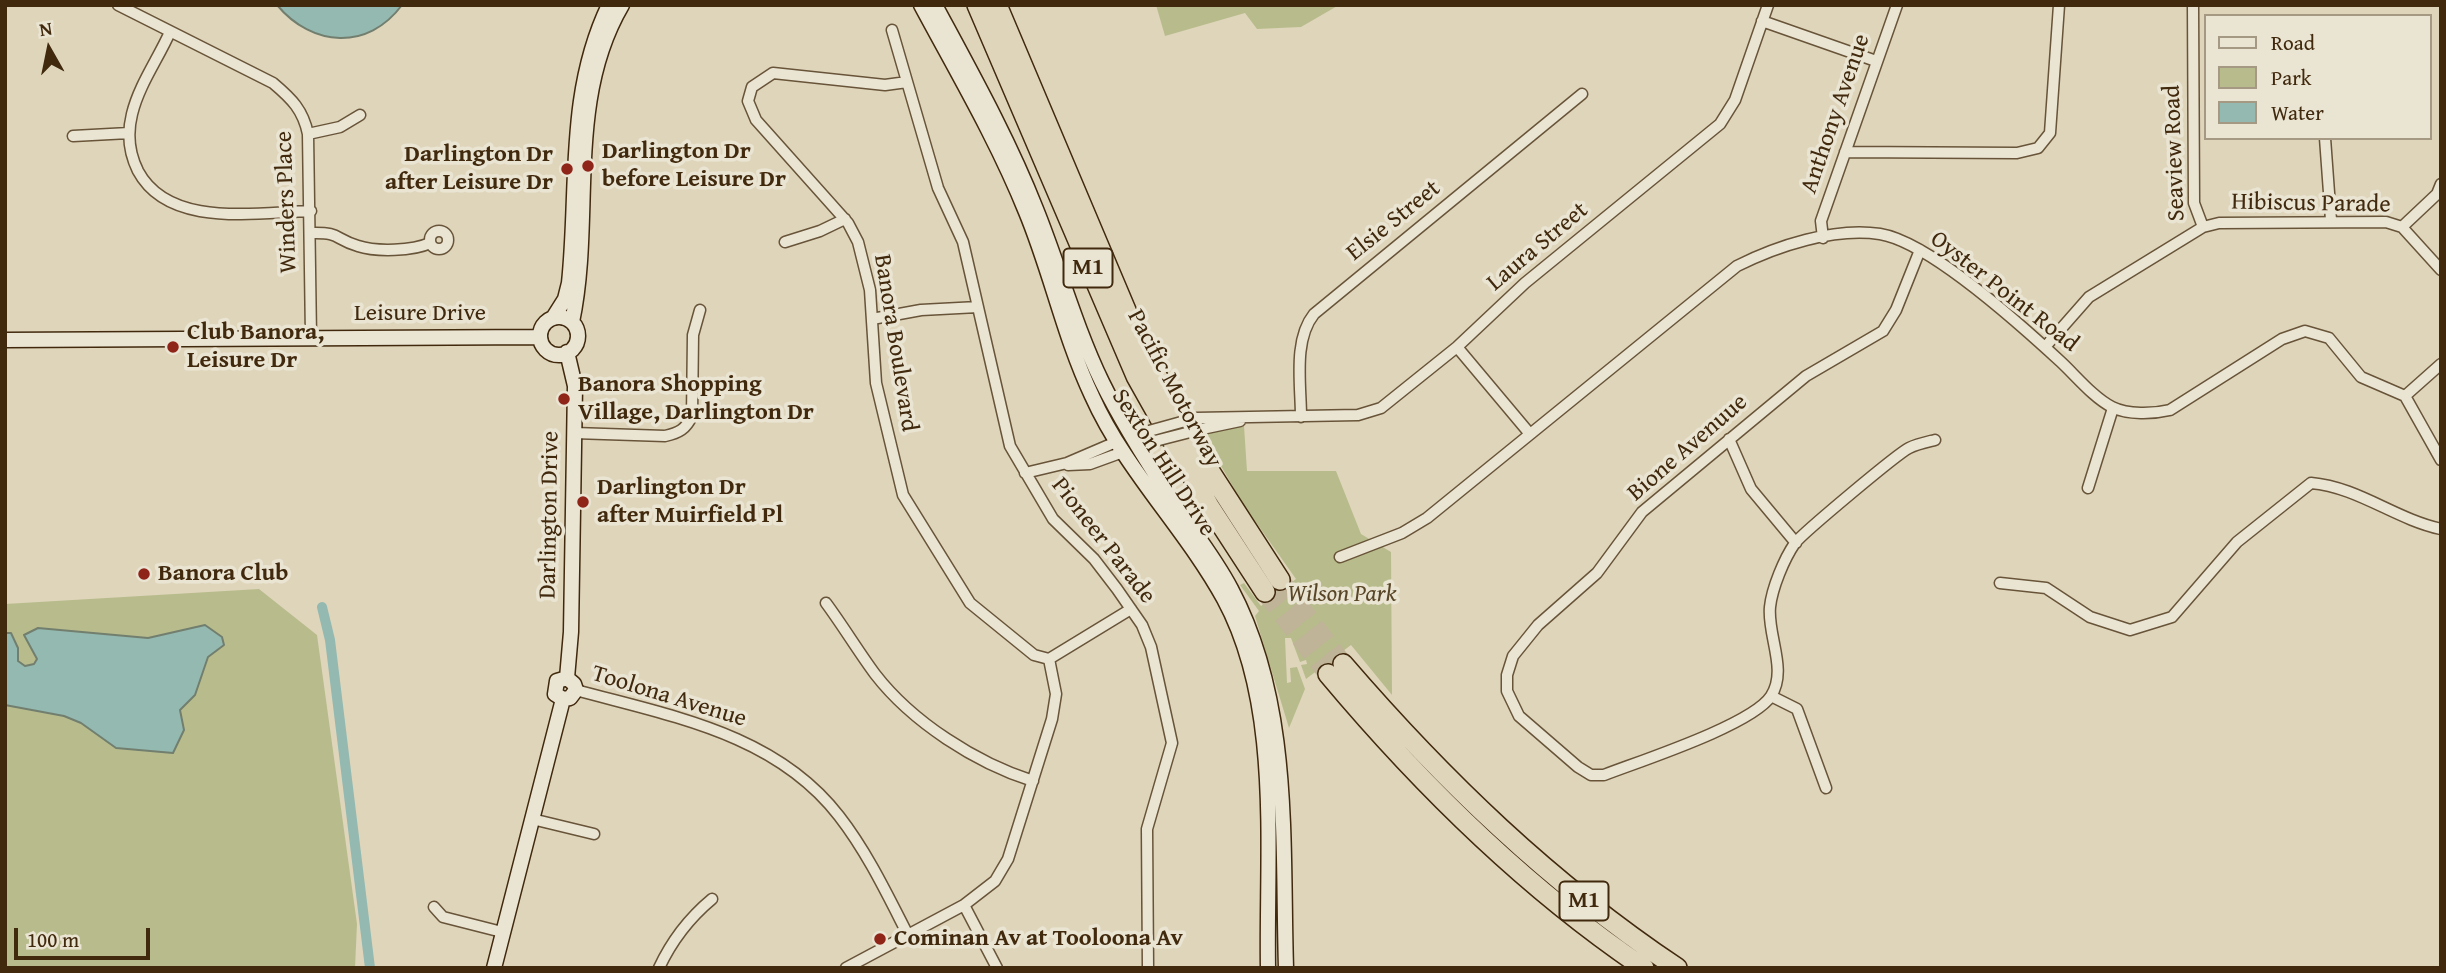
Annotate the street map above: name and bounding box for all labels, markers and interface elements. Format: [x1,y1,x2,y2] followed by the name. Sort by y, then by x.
[37,13,54,43] text: N
[14,14,84,84] north arrow
[2204,14,2432,140] legend
[2271,27,2315,58] text: Road
[1795,31,1877,197] street label: Anthony Avenue
[2271,62,2312,93] text: Park
[2158,84,2192,222] street label: Seaview Road
[2271,97,2324,128] text: Water
[270,130,304,274] street label: Winders Place
[602,138,786,194] place label: Darlington Dr before Leisure Dr
[385,141,553,197] place label: Darlington Dr after Leisure Dr
[580,158,596,174] marker: Darlington Dr before Leisure Dr
[559,161,575,177] marker: Darlington Dr after Leisure Dr
[1341,174,1447,268] street label: Elsie Street
[2231,188,2391,220] street label: Hibiscus Parade
[1482,196,1594,298] street label: Laura Street
[1924,225,2084,359] street label: Oyster Point Road
[1064,248,1112,288] road number: M1
[867,252,923,434] street label: Banora Boulevard
[354,300,486,328] street label: Leisure Drive
[1120,305,1228,473] street label: Pacific Motorway
[187,319,324,375] place label: Club Banora, Leisure Dr
[165,339,181,355] marker: Club Banora, Leisure Dr
[578,371,814,427] place label: Banora Shopping Village, Darlington Dr
[1105,384,1221,542] street label: Sexton Hill Drive
[1622,388,1754,508] street label: Bione Avenuue
[556,391,572,407] marker: Banora Shopping Village, Darlington Dr
[534,431,566,599] street label: Darlington Drive
[1045,472,1161,610] street label: Pioneer Parade
[597,474,783,530] place label: Darlington Dr after Muirfield Pl
[575,494,591,510] marker: Darlington Dr after Muirfield Pl
[158,560,288,588] place label: Banora Club
[136,566,152,582] marker: Banora Club
[1287,581,1397,609] park label: Wilson Park
[588,660,750,734] street label: Toolona Avenue
[1560,882,1608,920] road number: M1
[18,914,154,958] scale bar
[27,924,79,955] text: 100 m
[894,925,1183,953] place label: Cominan Av at Tooloona Av
[872,931,888,947] marker: Cominan Av at Tooloona Av

